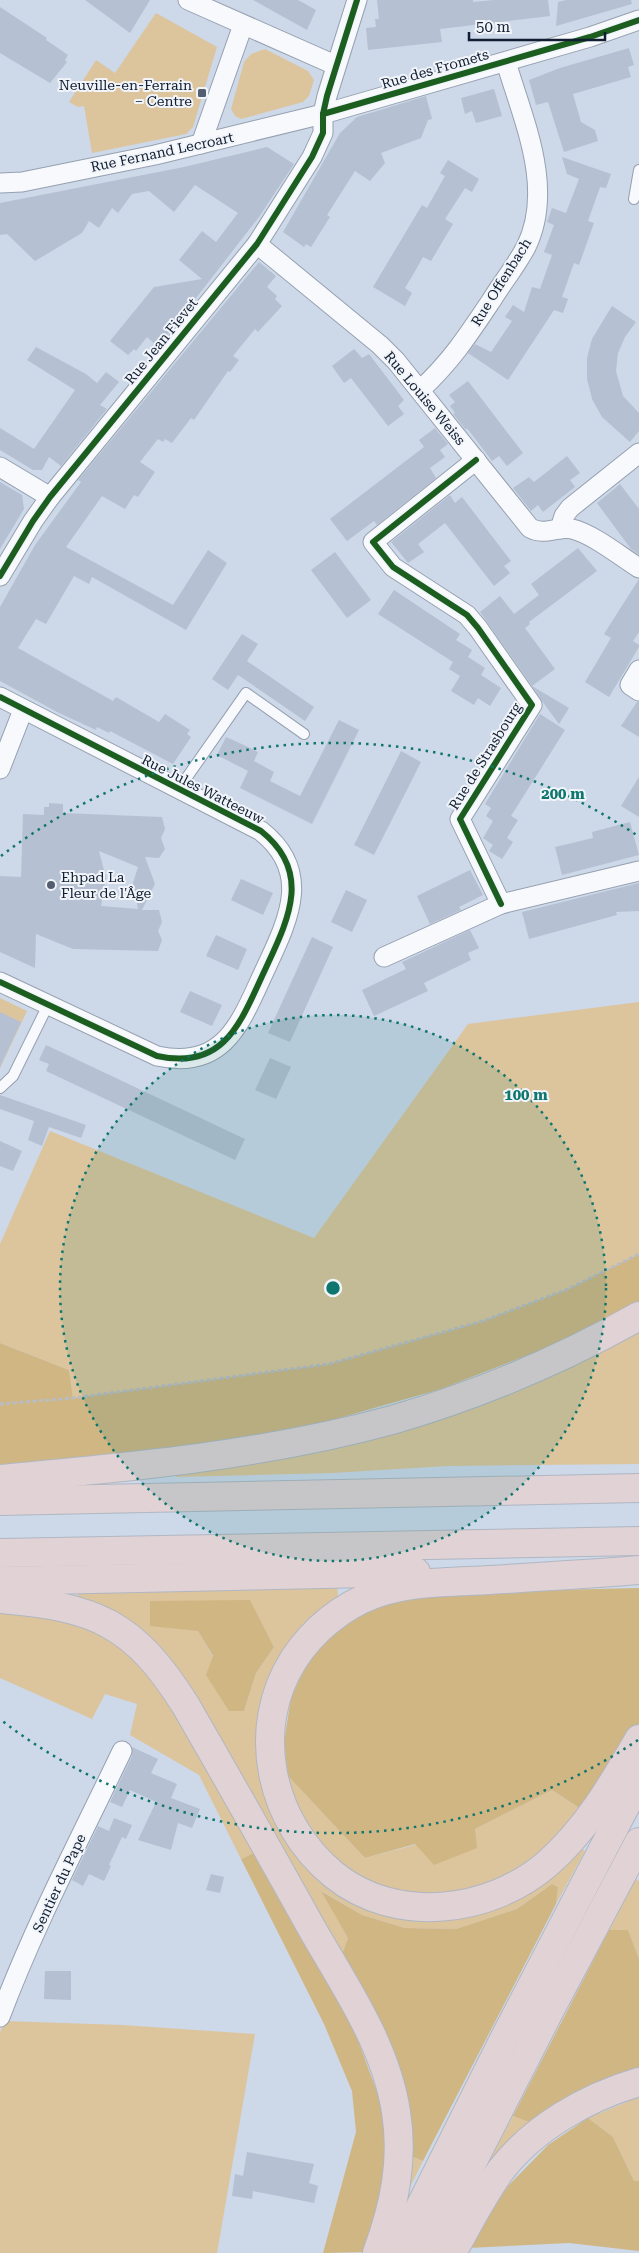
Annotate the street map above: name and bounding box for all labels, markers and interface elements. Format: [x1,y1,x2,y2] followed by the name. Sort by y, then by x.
[469,10,605,42] scale bar
[476,18,511,36] text: 50 m
[379,46,491,92] street label: Rue des Fromets
[59,77,192,109] place label: Neuville-en-Ferrain – Centre
[196,87,208,99] marker: Neuville-en-Ferrain – Centre
[89,129,235,175] street label: Rue Fernand Lecroart
[468,235,534,329] street label: Rue Offenbach
[121,295,201,387] street label: Rue Jean Fievet
[381,348,469,448] street label: Rue Louise Weiss
[446,699,524,812] street label: Rue de Strasbourg
[139,751,267,827] street label: Rue Jules Watteeuw
[541,785,585,803] text: 200 m
[61,869,151,901] place label: Ehpad La Fleur de l'Âge
[45,879,57,891] marker: Ehpad La Fleur de l'Âge
[504,1086,548,1104] text: 100 m
[324,1279,342,1297] centre of rings
[29,1831,89,1935] street label: Sentier du Pape

